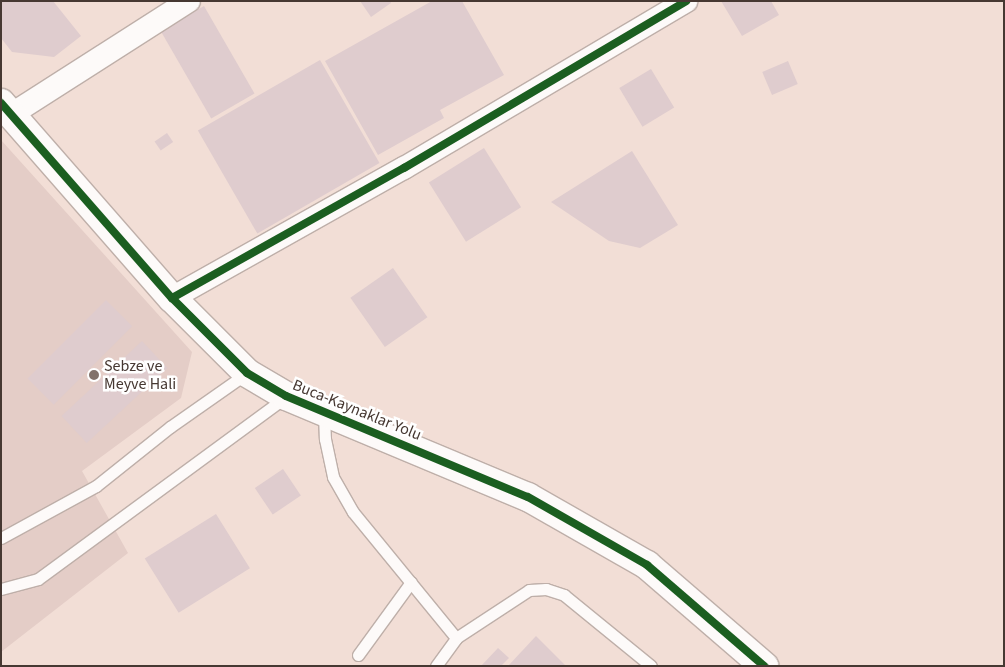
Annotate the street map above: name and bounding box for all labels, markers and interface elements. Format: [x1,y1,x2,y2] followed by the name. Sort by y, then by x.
[104,356,176,394] place label: Sebze ve Meyve Hali
[88,369,100,381] marker: Sebze ve Meyve Hali
[290,375,424,445] street label: Buca-Kaynaklar Yolu

